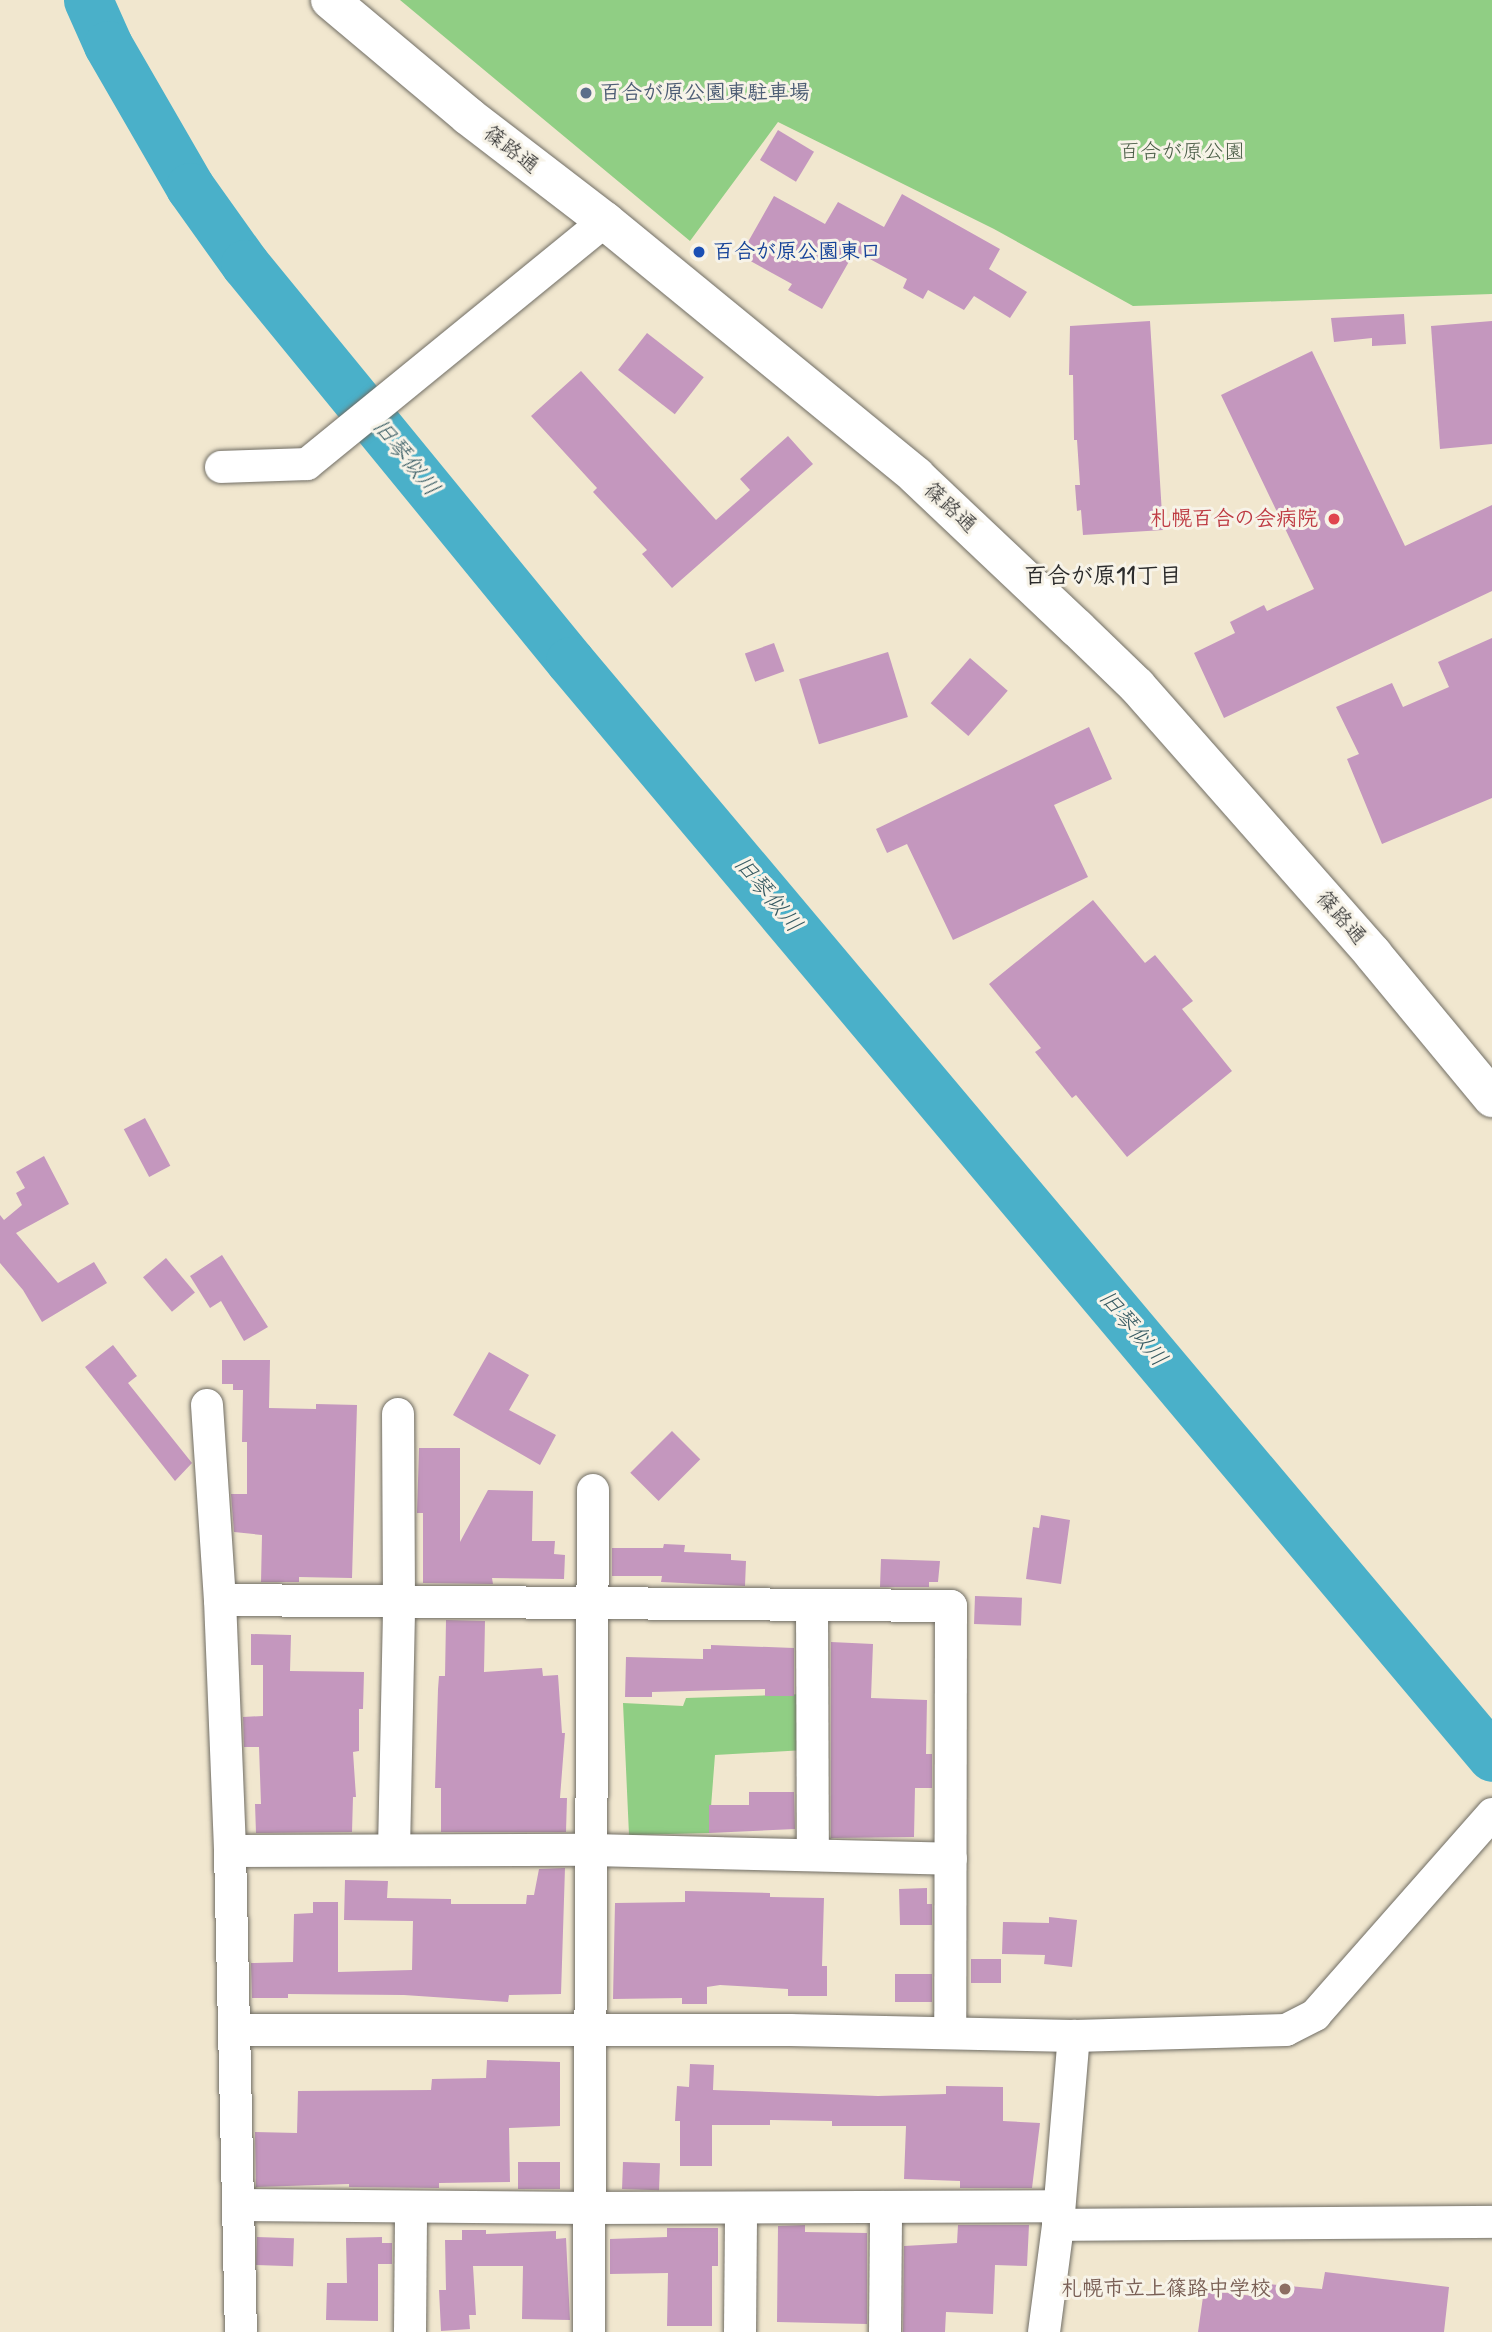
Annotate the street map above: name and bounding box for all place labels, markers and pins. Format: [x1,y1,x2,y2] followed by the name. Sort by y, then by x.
[600,80,810,106] place label: 百合が原公園東駐車場
[578,85,594,101] marker: 百合が原公園東駐車場
[713,239,881,265] place label: 百合が原公園東口
[691,244,707,260] marker: 百合が原公園東口
[1150,506,1318,532] place label: 札幌百合の会病院
[1324,509,1344,529] marker: 札幌百合の会病院
[1061,2276,1271,2302] place label: 札幌市立上篠路中学校
[1277,2281,1293,2297] marker: 札幌市立上篠路中学校

